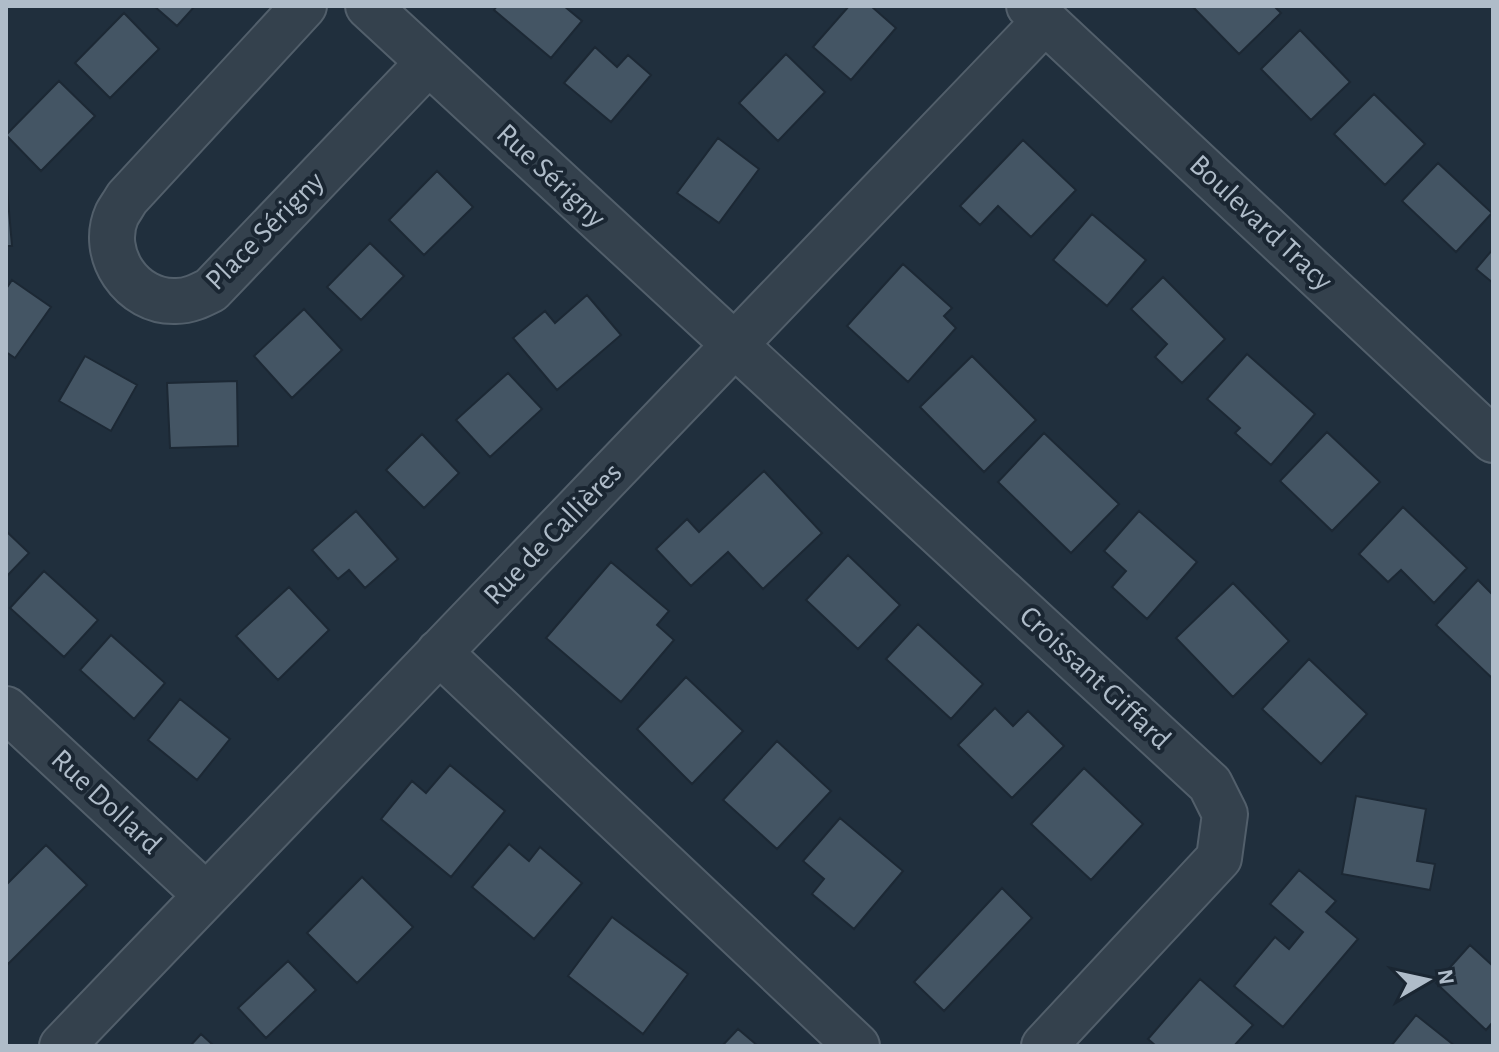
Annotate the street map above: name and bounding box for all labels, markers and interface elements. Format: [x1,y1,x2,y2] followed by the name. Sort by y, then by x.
[491,118,611,234] street label: Rue Sérigny
[1184,149,1338,297] street label: Boulevard Tracy
[200,166,330,296] street label: Place Sérigny
[478,457,628,611] street label: Rue de Callières
[1014,601,1176,755] street label: Croissant Giffard
[45,744,167,860] street label: Rue Dollard
[1387,940,1467,1020] north arrow
[1434,968,1458,986] text: N

